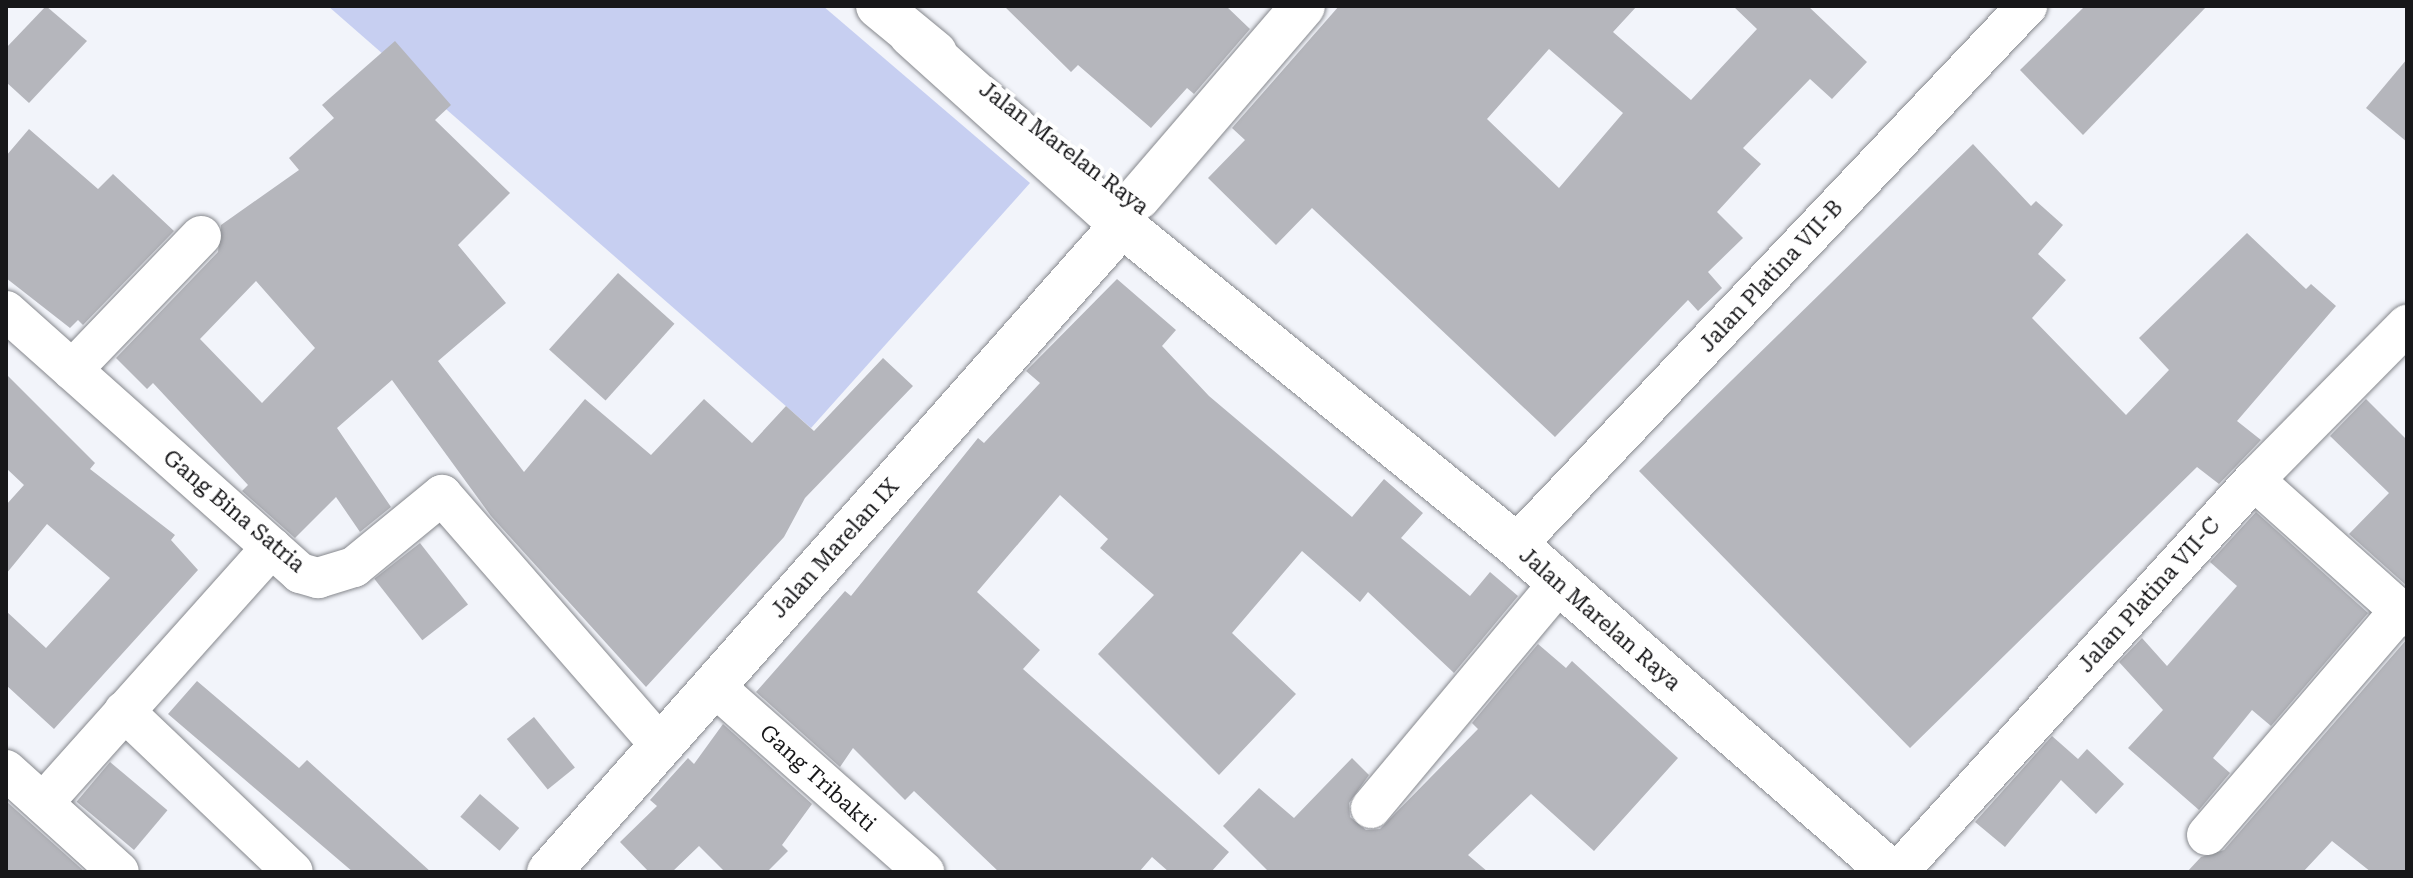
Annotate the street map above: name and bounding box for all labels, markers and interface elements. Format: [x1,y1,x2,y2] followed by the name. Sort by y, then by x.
[974,76,1154,220] street label: Jalan Marelan Raya
[1694,195,1848,357] street label: Jalan Platina VII-B
[158,444,310,578] street label: Gang Bina Satria
[765,473,905,623] street label: Jalan Marelan IX
[2073,512,2225,678] street label: Jalan Platina VII-C
[1514,542,1686,696] street label: Jalan Marelan Raya
[754,719,882,837] street label: Gang Tribakti

